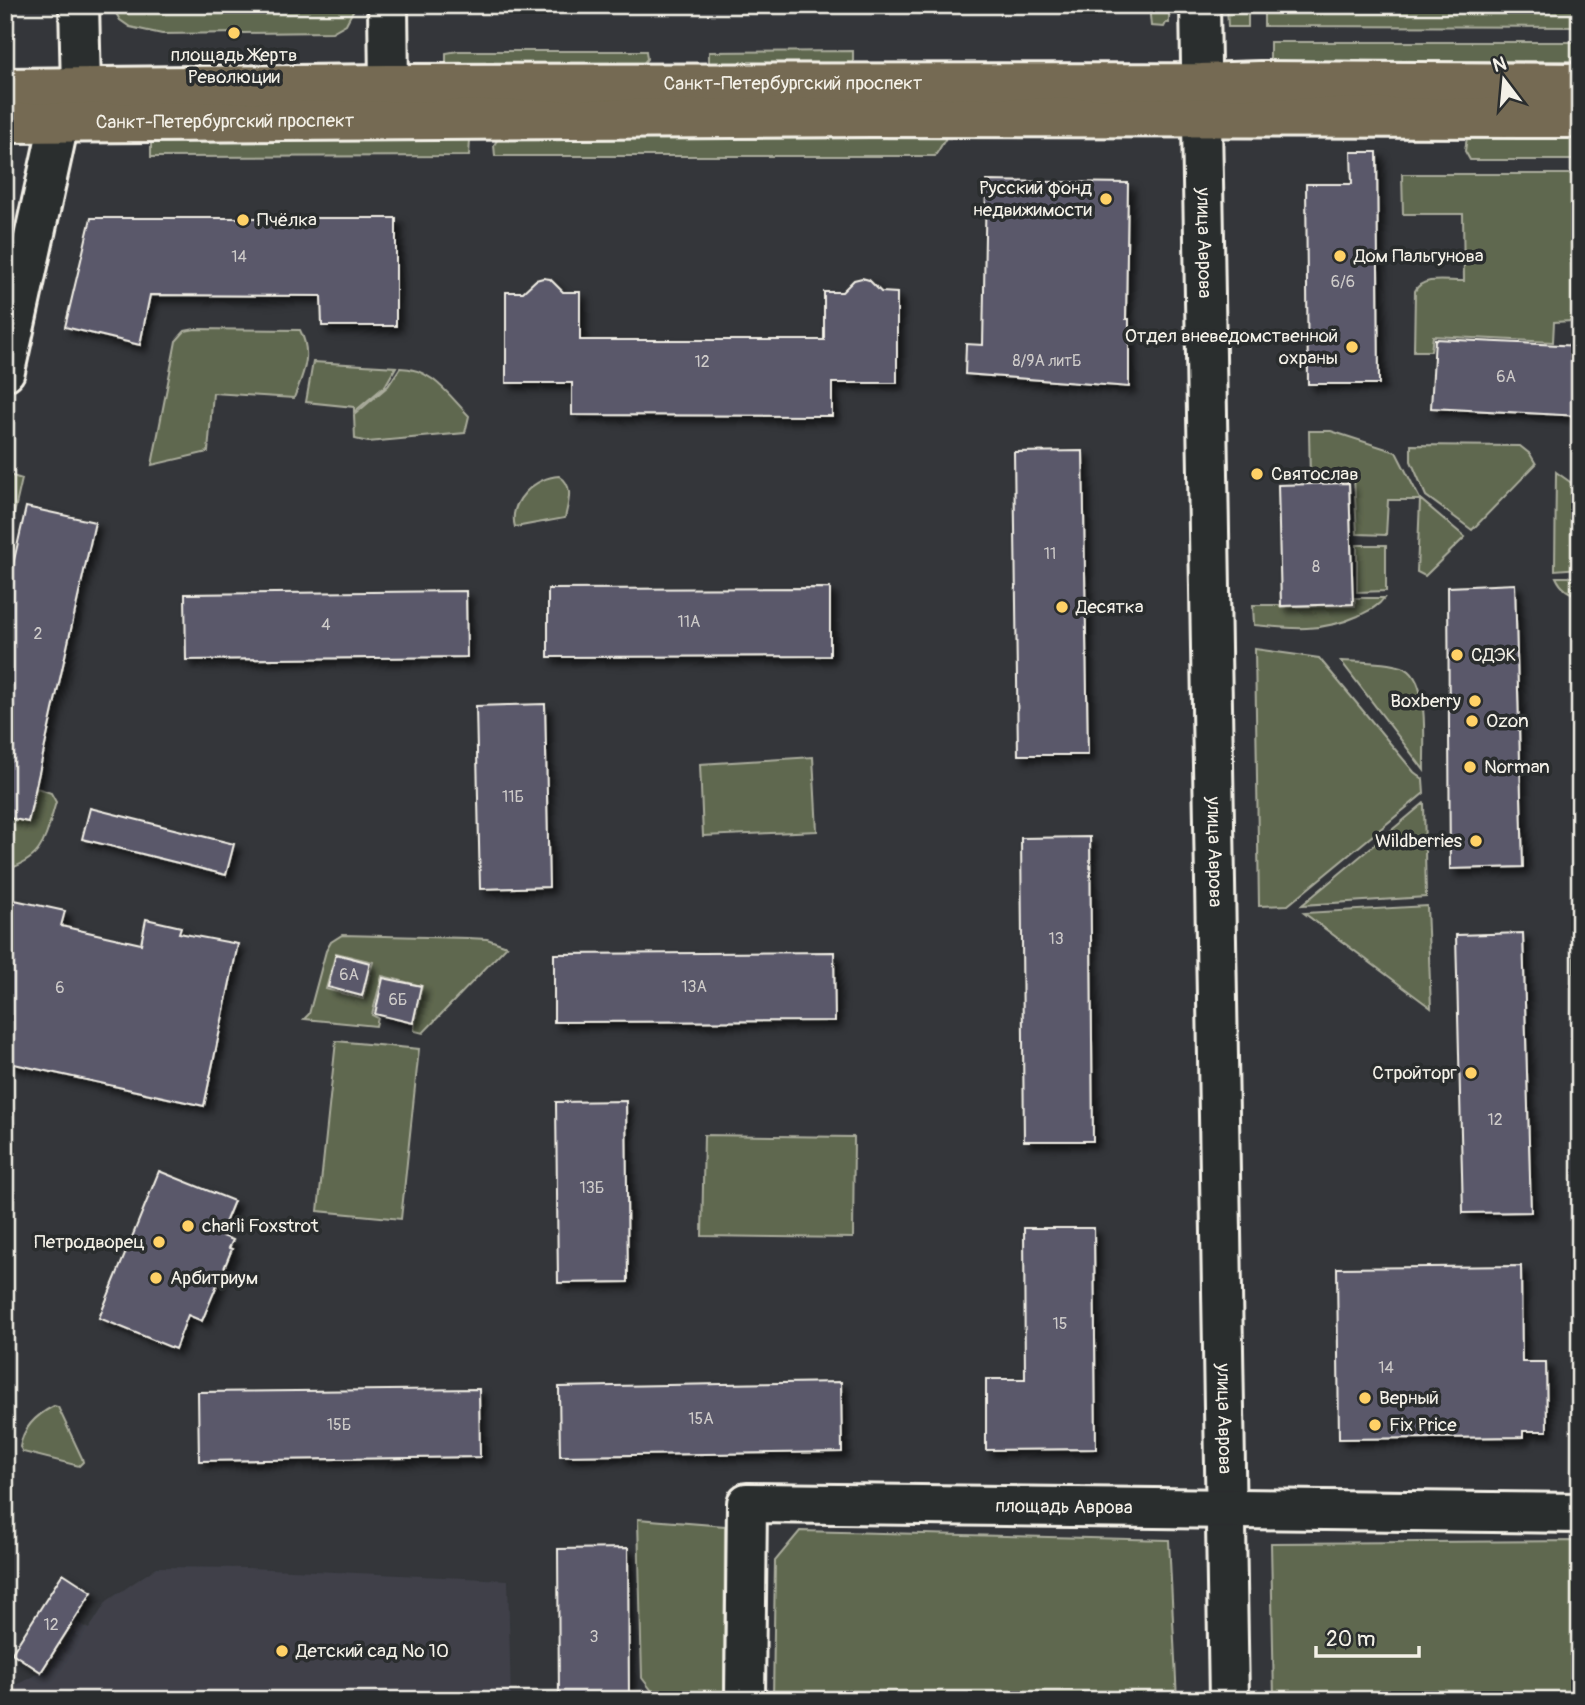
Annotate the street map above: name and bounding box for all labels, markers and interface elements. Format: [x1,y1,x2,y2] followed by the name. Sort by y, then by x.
[226,25,242,41] marker: площадь Жертв Революции
[171,43,297,89] place label: площадь Жертв Революции
[1470,46,1540,116] north arrow
[1490,51,1509,78] text: N
[664,71,923,96] street label: Санкт-Петербургский проспект
[96,109,355,134] street label: Санкт-Петербургский проспект
[973,176,1093,222] place label: Русский фонд недвижимости
[1191,186,1217,299] street label: улица Аврова
[1098,191,1114,207] marker: Русский фонд недвижимости
[257,208,317,232] place label: Пчёлка
[235,212,251,228] marker: Пчёлка
[1353,244,1484,268] place label: Дом Пальгунова
[231,247,247,267] house number: 14
[1332,248,1348,264] marker: Дом Пальгунова
[1331,272,1355,292] house number: 6/6
[1125,324,1338,370] place label: Отдел вневедомственной охраны
[1344,339,1360,355] marker: Отдел вневедомственной охраны
[1012,351,1082,371] house number: 8/9А литБ
[694,352,710,372] house number: 12
[1496,367,1516,387] house number: 6А
[1271,462,1359,486] place label: Святослав
[1249,466,1265,482] marker: Святослав
[1044,544,1056,564] house number: 11
[1312,557,1320,577] house number: 8
[1075,595,1144,619] place label: Десятка
[1054,599,1070,615] marker: Десятка
[678,612,700,632] house number: 11А
[321,615,331,635] house number: 4
[34,624,43,644] house number: 2
[1471,643,1516,667] place label: СДЭК
[1449,647,1465,663] marker: СДЭК
[1390,689,1461,713] place label: Boxberry
[1467,693,1483,709] marker: Boxberry
[1486,709,1529,733] place label: Ozon
[1464,713,1480,729] marker: Ozon
[1484,755,1550,779] place label: Norman
[1462,759,1478,775] marker: Norman
[502,787,524,807] house number: 11Б
[1202,795,1227,908] street label: улица Аврова
[1375,829,1462,853] place label: Wildberries
[1468,833,1484,849] marker: Wildberries
[1048,929,1064,949] house number: 13
[339,965,359,985] house number: 6А
[681,977,707,997] house number: 13А
[55,978,65,998] house number: 6
[389,990,407,1010] house number: 6Б
[1372,1061,1458,1085] place label: Стройторг
[1463,1065,1479,1081] marker: Стройторг
[1487,1110,1503,1130] house number: 12
[580,1178,604,1198] house number: 13Б
[202,1214,319,1238] place label: charli Foxstrot
[180,1218,196,1234] marker: charli Foxstrot
[34,1230,145,1254] place label: Петродворец
[151,1234,167,1250] marker: Петродворец
[170,1266,258,1290] place label: Арбитриум
[148,1270,164,1286] marker: Арбитриум
[1053,1314,1067,1334] house number: 15
[1378,1358,1394,1378] house number: 14
[1211,1362,1237,1474] street label: улица Аврова
[1379,1386,1439,1410] place label: Верный
[1357,1390,1373,1406] marker: Верный
[688,1409,714,1429] house number: 15А
[1389,1413,1457,1437] place label: Fix Price
[327,1415,351,1435] house number: 15Б
[1367,1417,1383,1433] marker: Fix Price
[995,1494,1133,1520] street label: площадь Аврова
[1316,1614,1419,1658] scale bar
[43,1615,59,1635] house number: 12
[1326,1626,1375,1653] text: 20 m
[590,1627,599,1647] house number: 3
[295,1639,449,1663] place label: Детский сад № 10
[274,1643,290,1659] marker: Детский сад № 10

